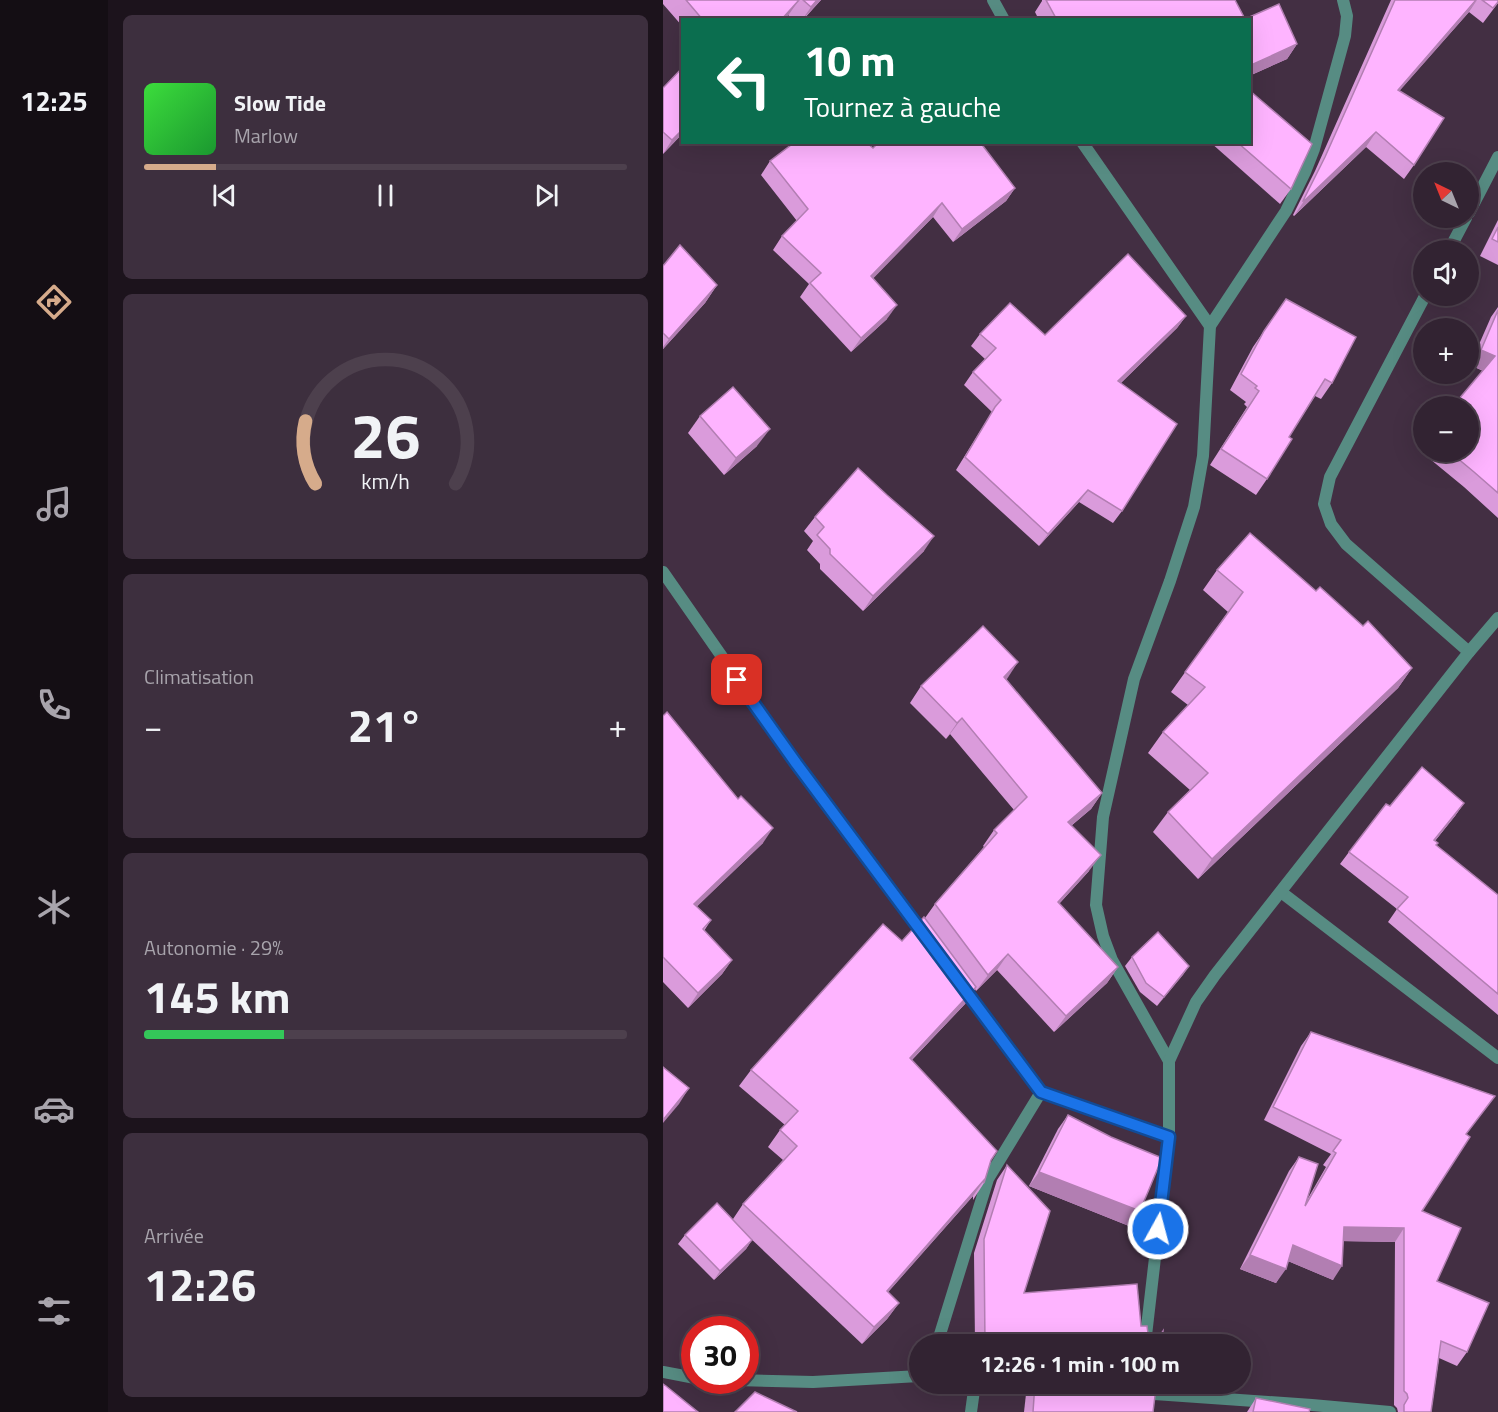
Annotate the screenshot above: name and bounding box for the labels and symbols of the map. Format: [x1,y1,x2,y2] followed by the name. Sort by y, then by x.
[1413,162,1479,228] north arrow
[711,654,762,705] pin
[1126,1197,1190,1261] position arrow
[681,1316,759,1394] speed limit sign: 30

